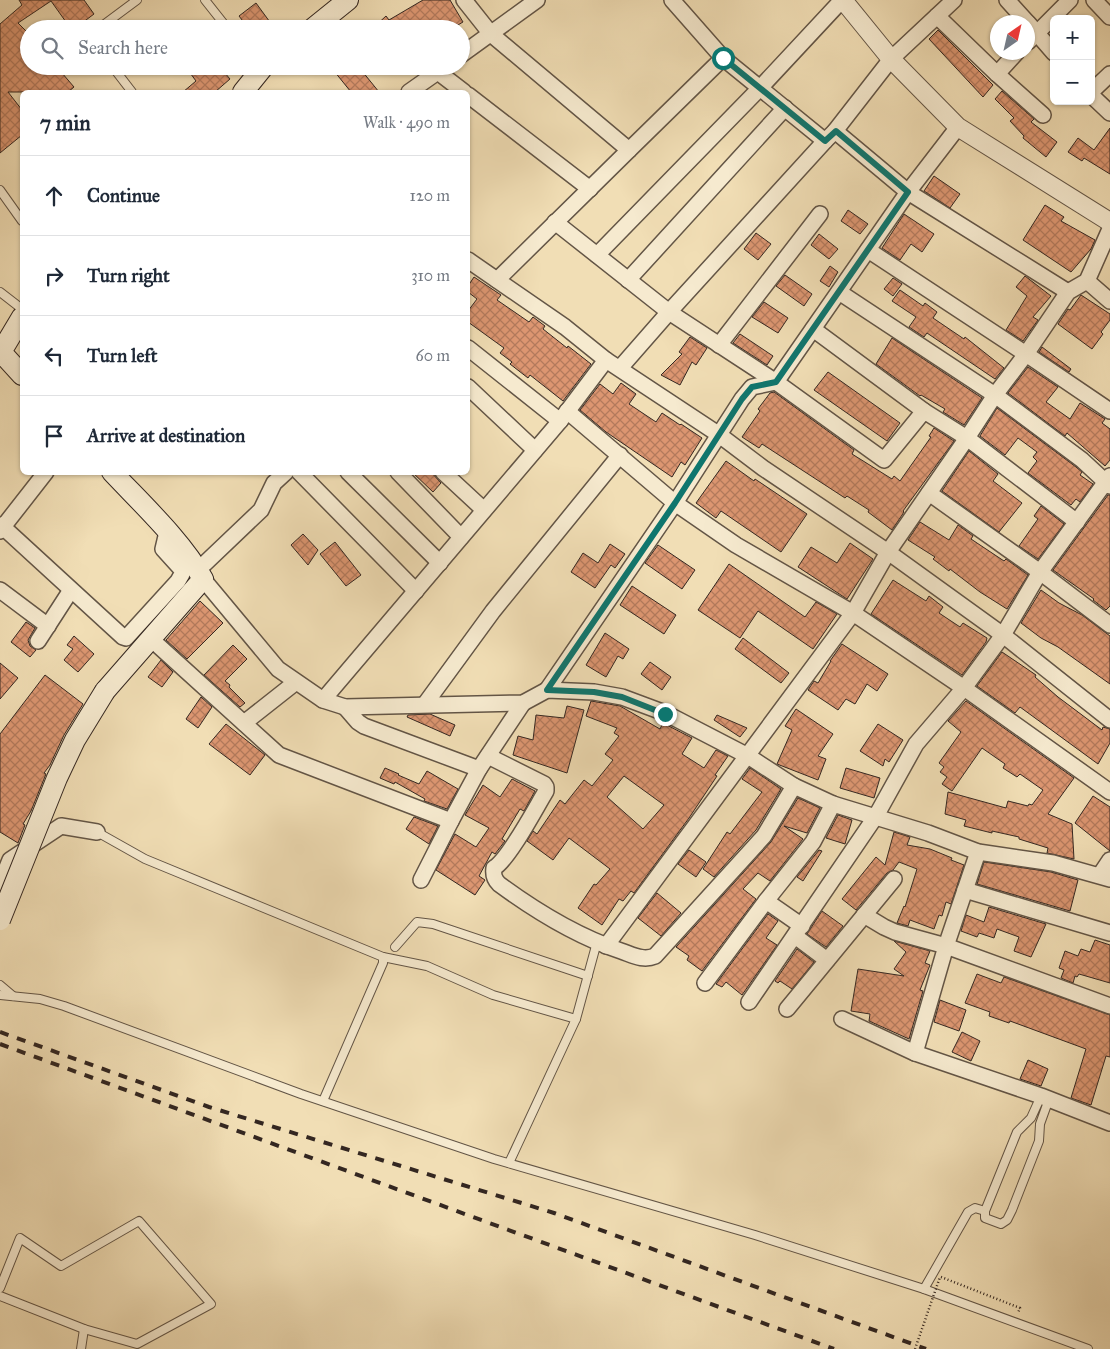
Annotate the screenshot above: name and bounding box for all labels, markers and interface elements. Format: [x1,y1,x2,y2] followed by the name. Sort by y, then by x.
[990,15,1035,60] north arrow
[1050,15,1095,105] map controls
[1050,15,1095,60] button: +
[20,20,470,75] search box
[38,34,66,62] icon: search
[78,36,168,59] text: Search here
[712,47,735,70] route start
[1050,60,1095,105] button: −
[40,110,91,136] text: 7 min
[363,113,450,132] text: Walk · 490 m
[40,182,68,210] icon: ahead
[87,184,160,207] text: Continue
[410,186,450,205] text: 120 m
[40,262,68,290] icon: right
[87,264,170,287] text: Turn right
[411,266,450,285] text: 310 m
[40,342,68,370] icon: left
[87,344,157,367] text: Turn left
[416,346,450,365] text: 60 m
[40,422,68,450] icon: arrive
[87,424,245,447] text: Arrive at destination
[654,703,677,726] route end

